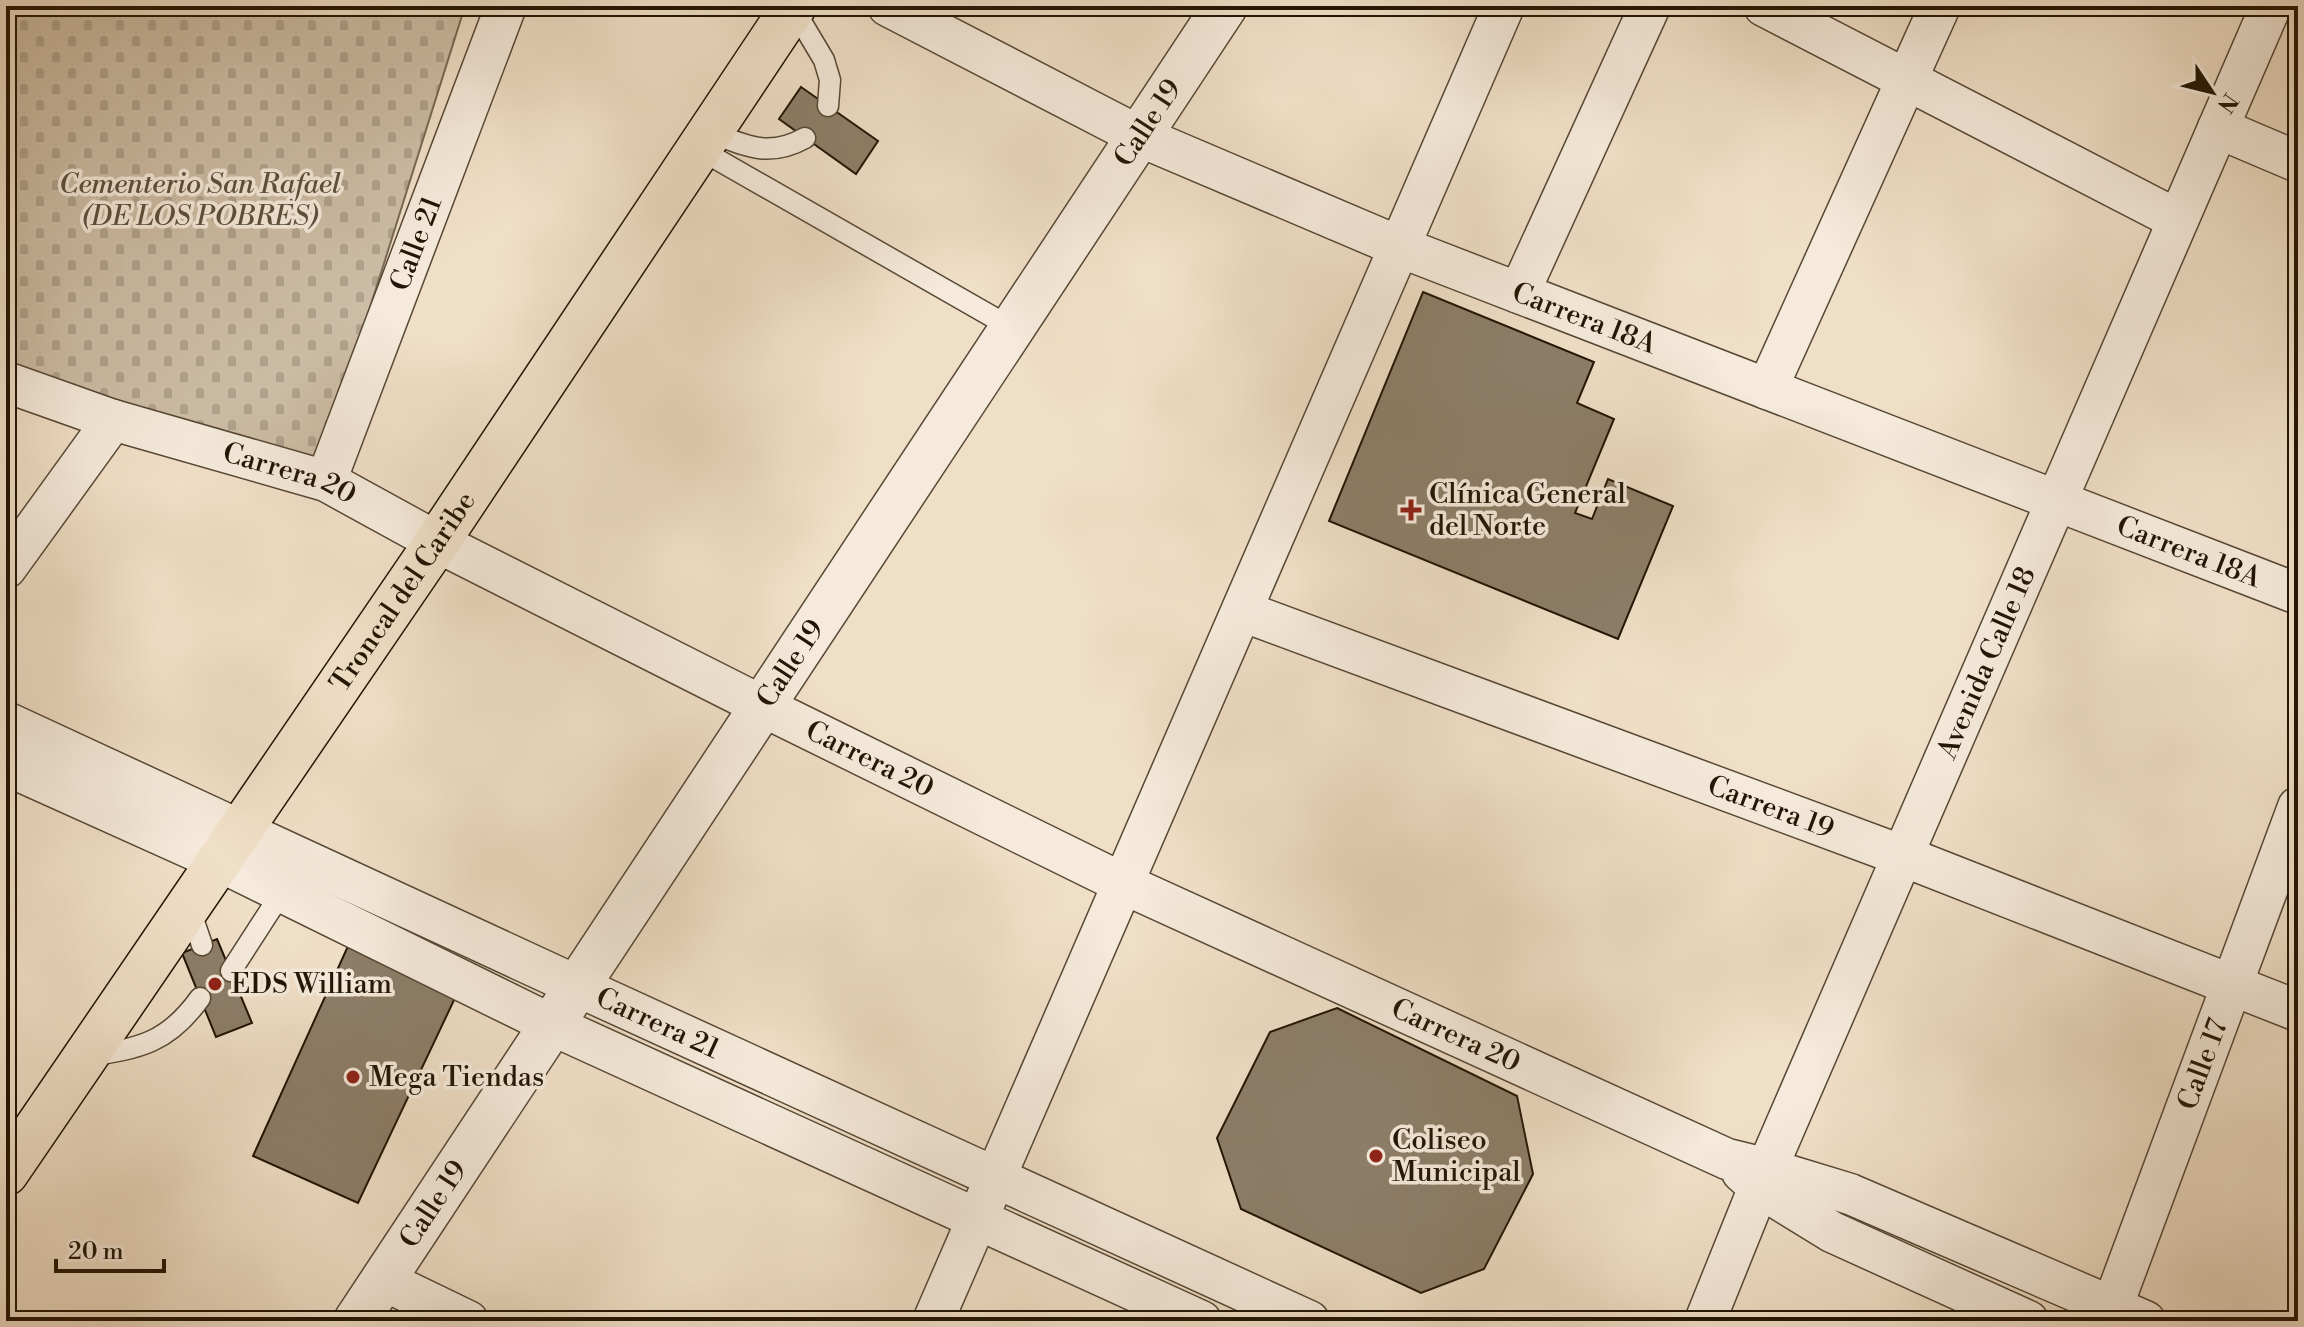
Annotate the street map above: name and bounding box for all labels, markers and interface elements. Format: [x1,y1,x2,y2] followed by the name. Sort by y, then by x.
[2172,52,2252,132] north arrow
[1106,72,1189,173] street label: Calle 19
[2211,88,2243,118] text: N
[59,167,341,234] park label: Cementerio San Rafael (DE LOS POBRES)
[382,191,450,296] street label: Calle 21
[1507,275,1662,362] street label: Carrera 18A
[219,435,363,512] street label: Carrera 20
[1429,477,1626,544] place label: Clínica General del Norte
[322,485,483,698] street label: Troncal del Caribe
[1400,499,1422,521] marker: Clínica General del Norte
[2112,508,2267,596] street label: Carrera 18A
[1929,561,2043,765] street label: Avenida Calle 18
[749,613,832,714] street label: Calle 19
[800,713,940,805] street label: Carrera 20
[1703,768,1839,846] street label: Carrera 19
[231,967,392,1002] place label: EDS William
[206,975,224,993] marker: EDS William
[590,980,725,1066] street label: Carrera 21
[1386,991,1526,1080] street label: Carrera 20
[2170,1014,2235,1115] street label: Calle 17
[369,1060,544,1095] place label: Mega Tiendas
[344,1068,362,1086] marker: Mega Tiendas
[1392,1123,1521,1190] place label: Coliseo Municipal
[1367,1147,1385,1165] marker: Coliseo Municipal
[392,1154,475,1255] street label: Calle 19
[56,1223,164,1273] scale bar
[68,1237,124,1267] text: 20 m

